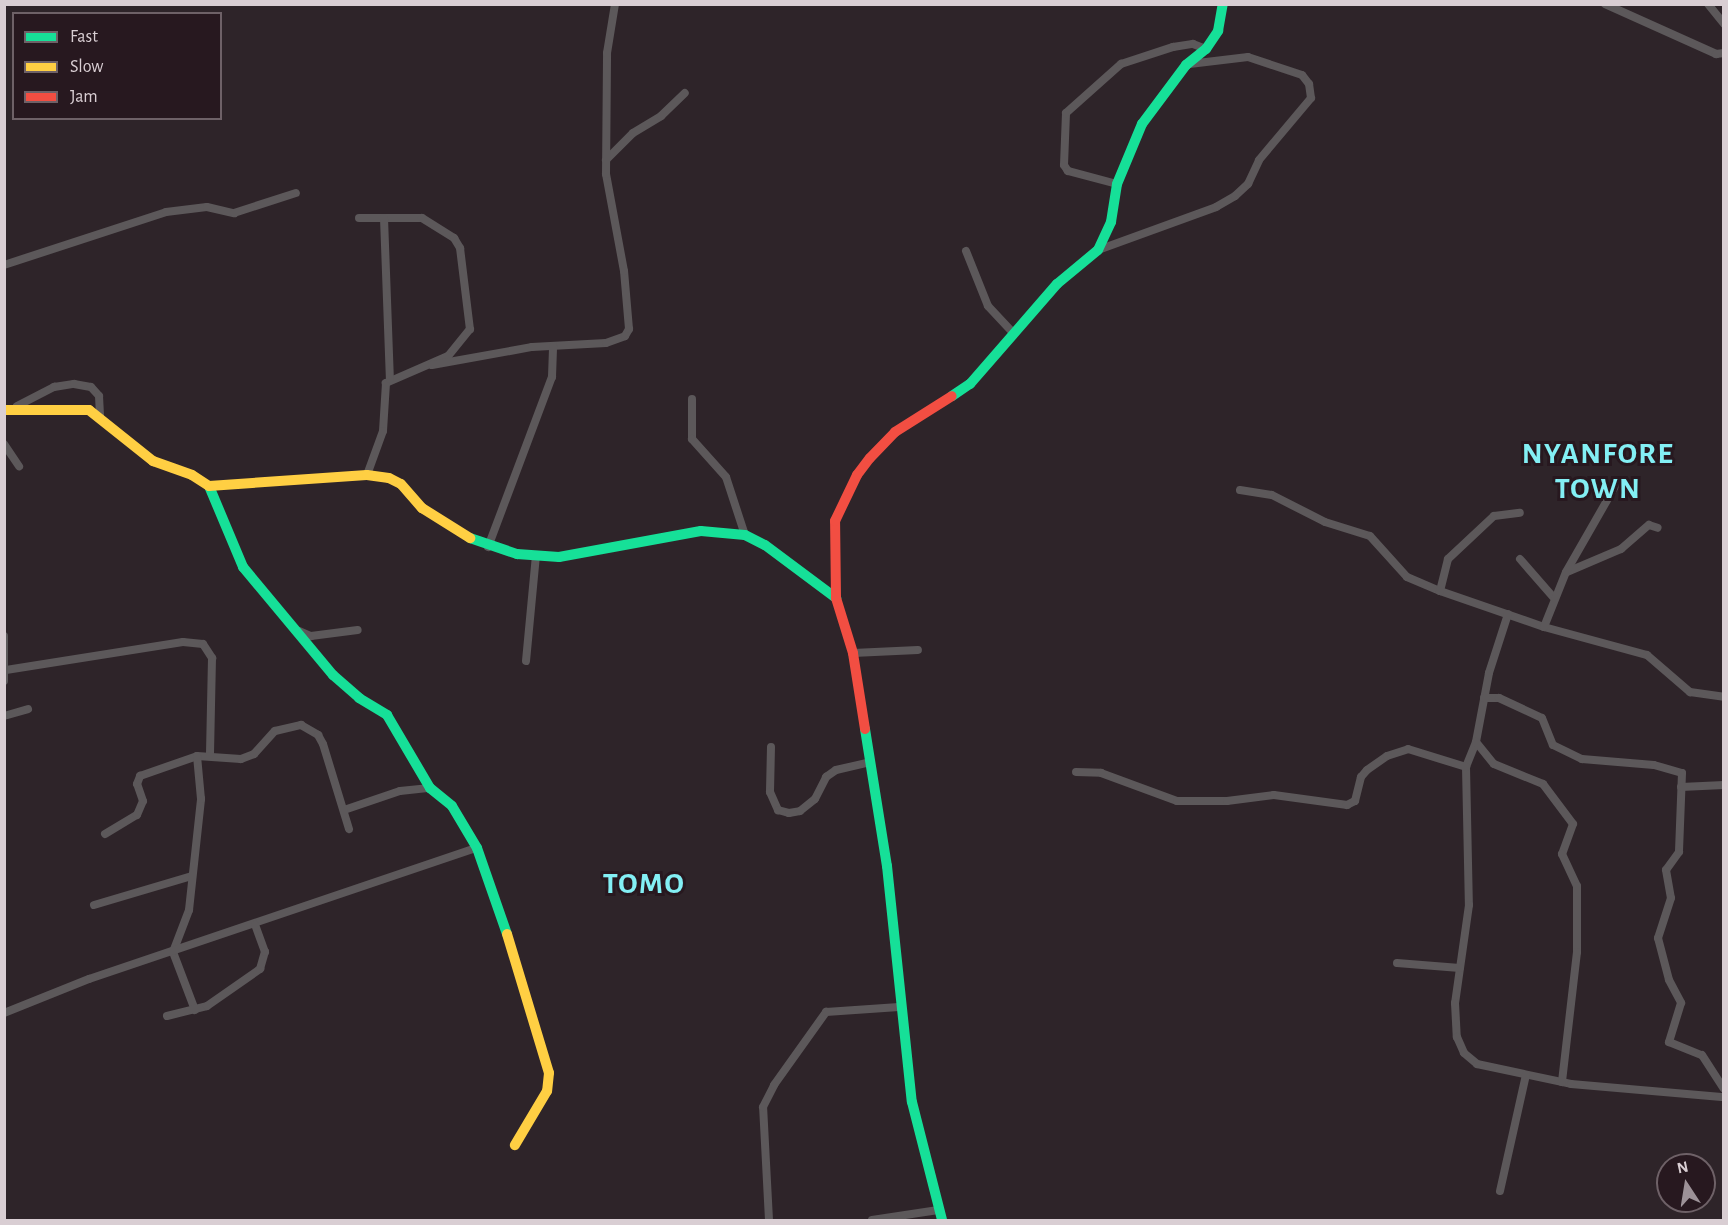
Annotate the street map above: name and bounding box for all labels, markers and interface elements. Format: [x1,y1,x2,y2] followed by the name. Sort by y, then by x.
[12,12,222,120] legend
[70,28,98,46] text: Fast
[70,58,103,76] text: Slow
[70,88,98,106] text: Jam
[1522,436,1674,506] district label: NYANFORE TOWN
[603,866,685,902] district label: TOMO
[1656,1153,1716,1213] north arrow
[1676,1158,1690,1176] text: N

